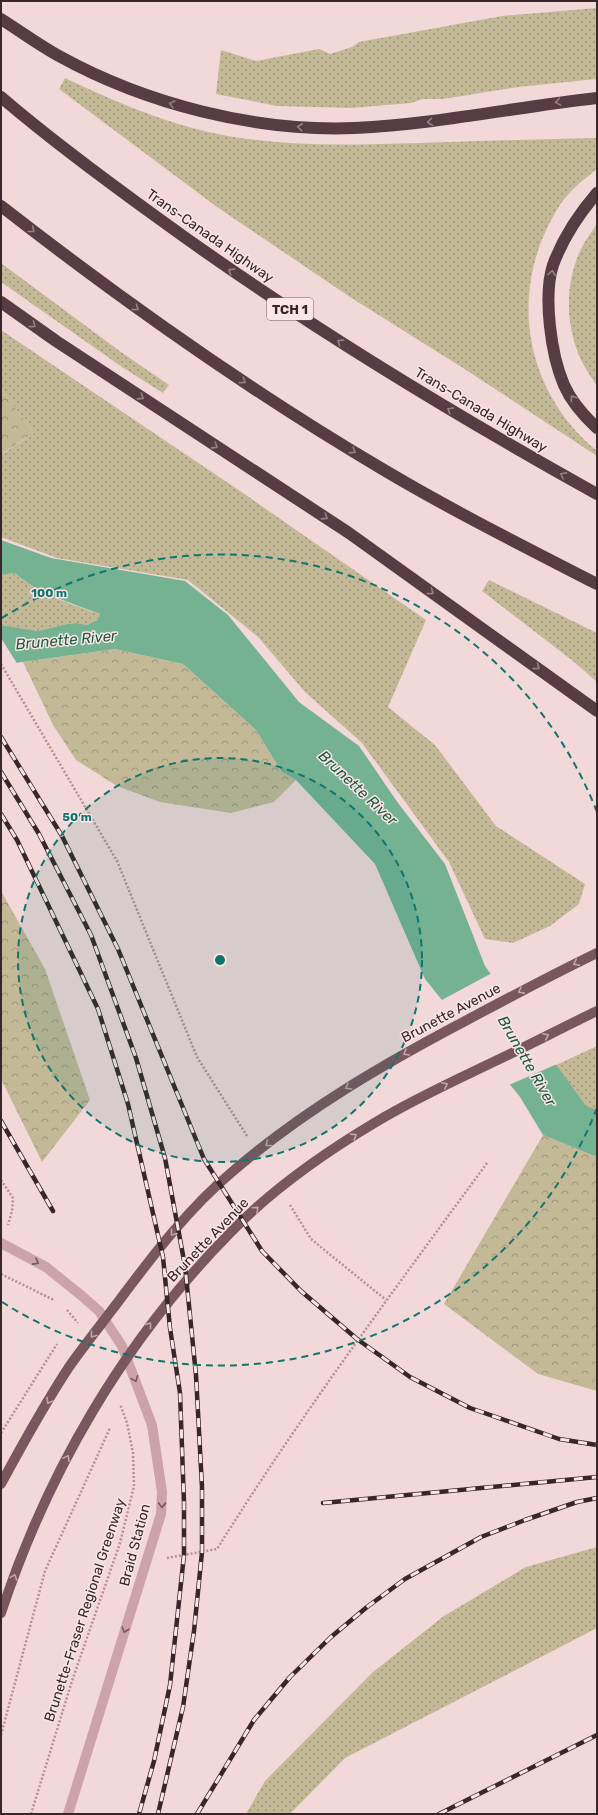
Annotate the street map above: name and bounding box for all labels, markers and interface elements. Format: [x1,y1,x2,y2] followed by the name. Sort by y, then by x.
[555,98,561,106] one-way arrow
[169,100,176,108] one-way arrow
[427,117,433,126] one-way arrow
[297,123,303,132] one-way arrow
[143,186,277,287] street label: Trans-Canada Highway
[27,225,34,232] one-way arrow
[228,268,235,276] one-way arrow
[547,270,556,276] one-way arrow
[267,298,313,320] road number: TCH 1
[132,303,139,311] one-way arrow
[28,320,35,327] one-way arrow
[337,339,344,347] one-way arrow
[412,364,550,456] street label: Trans-Canada Highway
[239,376,246,384] one-way arrow
[136,392,143,399] one-way arrow
[570,395,577,402] one-way arrow
[447,408,454,415] one-way arrow
[211,441,218,448] one-way arrow
[349,446,356,454] one-way arrow
[560,473,567,480] one-way arrow
[320,512,327,519] one-way arrow
[31,586,67,600] text: 100 m
[427,587,434,595] one-way arrow
[15,627,119,653] water label: Brunette River
[532,662,539,669] one-way arrow
[315,747,402,830] water label: Brunette River
[62,810,92,824] text: 50 m
[213,953,227,967] centre of rings
[573,958,580,966] one-way arrow
[398,980,504,1046] street label: Brunette Avenue
[517,987,525,994] one-way arrow
[494,1013,561,1111] water label: Brunette River
[542,1033,550,1041] one-way arrow
[403,1048,410,1055] one-way arrow
[346,1082,353,1089] one-way arrow
[440,1082,448,1090] one-way arrow
[350,1133,357,1141] one-way arrow
[265,1139,272,1146] one-way arrow
[164,1194,253,1286] street label: Brunette Avenue
[251,1206,259,1214] one-way arrow
[171,1228,178,1235] one-way arrow
[31,1257,39,1264] one-way arrow
[144,1322,152,1329] one-way arrow
[91,1331,98,1338] one-way arrow
[130,1375,138,1382] one-way arrow
[47,1397,54,1404] one-way arrow
[62,1455,69,1462] one-way arrow
[41,1496,129,1724] street label: Brunette-Fraser Regional Greenway
[116,1502,154,1588] street label: Braid Station
[157,1502,166,1508] one-way arrow
[10,1573,18,1580] one-way arrow
[121,1626,130,1633] one-way arrow

